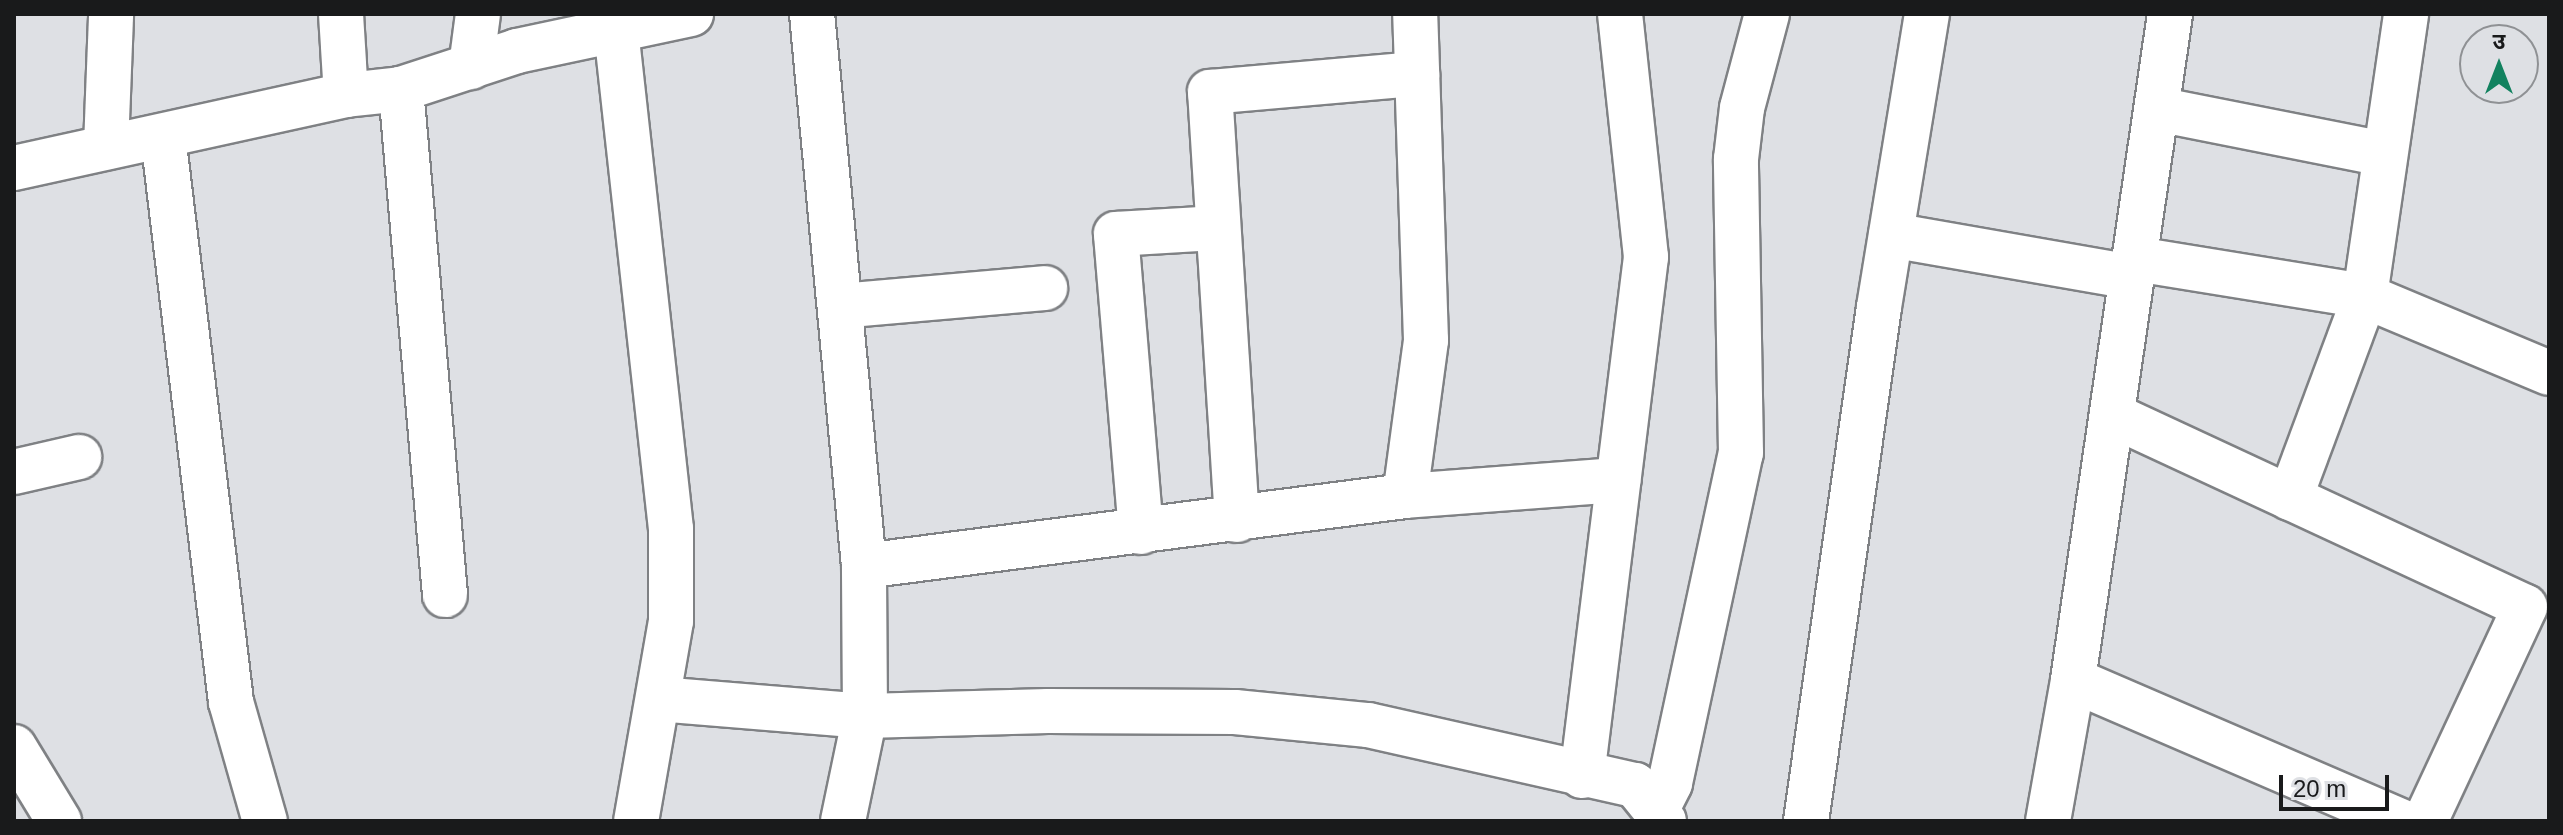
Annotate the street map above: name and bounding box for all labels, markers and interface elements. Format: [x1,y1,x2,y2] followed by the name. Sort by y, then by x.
[2459,24,2539,104] north arrow
[2493,29,2505,54] text: उ
[2283,759,2393,809] scale bar
[2293,775,2346,802] text: 20 m

